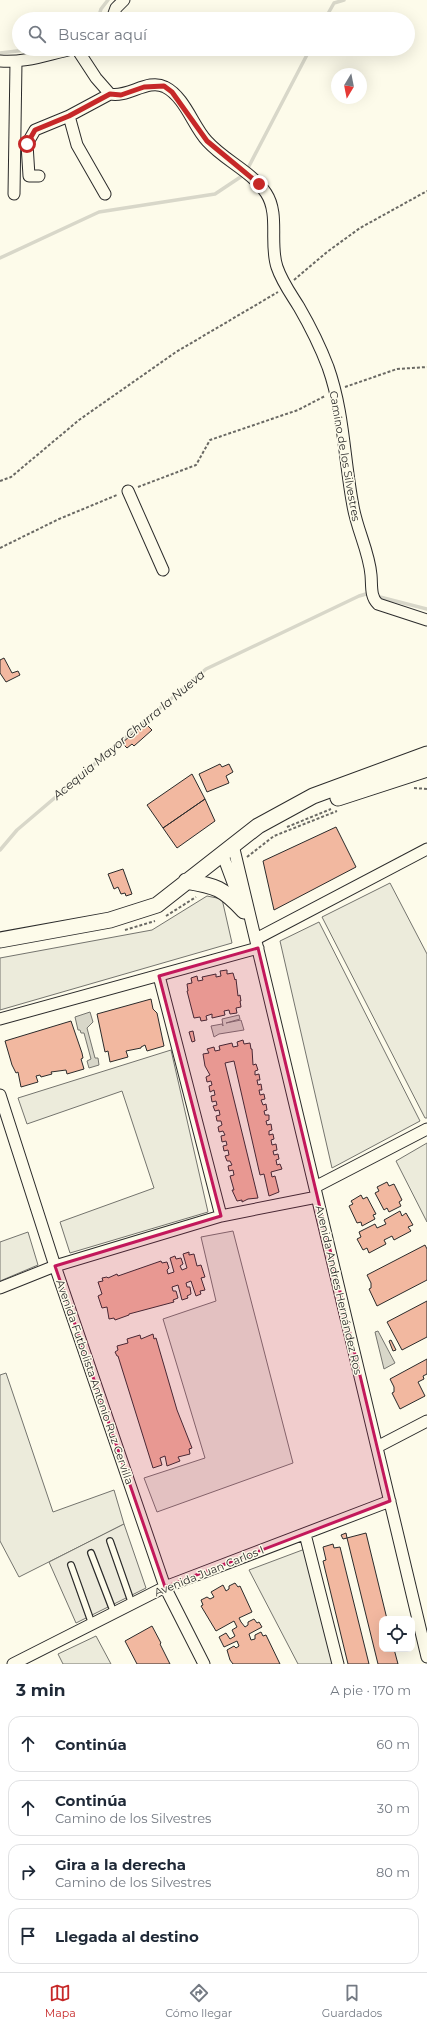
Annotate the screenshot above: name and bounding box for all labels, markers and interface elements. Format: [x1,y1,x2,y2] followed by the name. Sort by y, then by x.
[12,12,415,56] search box
[26,23,48,45] icon: search
[58,25,147,44] text: Buscar aquí
[331,68,367,104] north arrow
[18,135,36,153] route start
[250,175,268,193] route end
[327,390,363,523] street label: Camino de los Silvestres
[49,667,208,803] water label: Acequia Mayor Churra la Nueva
[313,1204,365,1377] street label: Avenida Andres Hernández Ros
[53,1278,137,1486] street label: Avenida Futbolista Antonio Ruz Cervilla
[152,1543,266,1599] street label: Avenida Juan Carlos I
[379,1616,415,1652] map controls
[379,1616,415,1652] button: locate
[16,1680,66,1700] text: 3 min
[330,1682,411,1698] text: A pie · 170 m
[17,1733,39,1755] icon: ahead
[55,1735,127,1754] text: Continúa
[376,1736,410,1752] text: 60 m
[55,1791,127,1810] text: Continúa
[17,1797,39,1819] icon: ahead
[377,1800,410,1816] text: 30 m
[55,1810,211,1826] text: Camino de los Silvestres
[55,1855,186,1874] text: Gira a la derecha
[17,1861,39,1883] icon: right
[376,1864,410,1880] text: 80 m
[55,1874,211,1890] text: Camino de los Silvestres
[17,1925,39,1947] icon: arrive
[55,1927,199,1946] text: Llegada al destino
[45,1982,76,2020] tab: Mapa
[165,1982,232,2020] tab: Cómo llegar
[322,1982,382,2020] tab: Guardados

